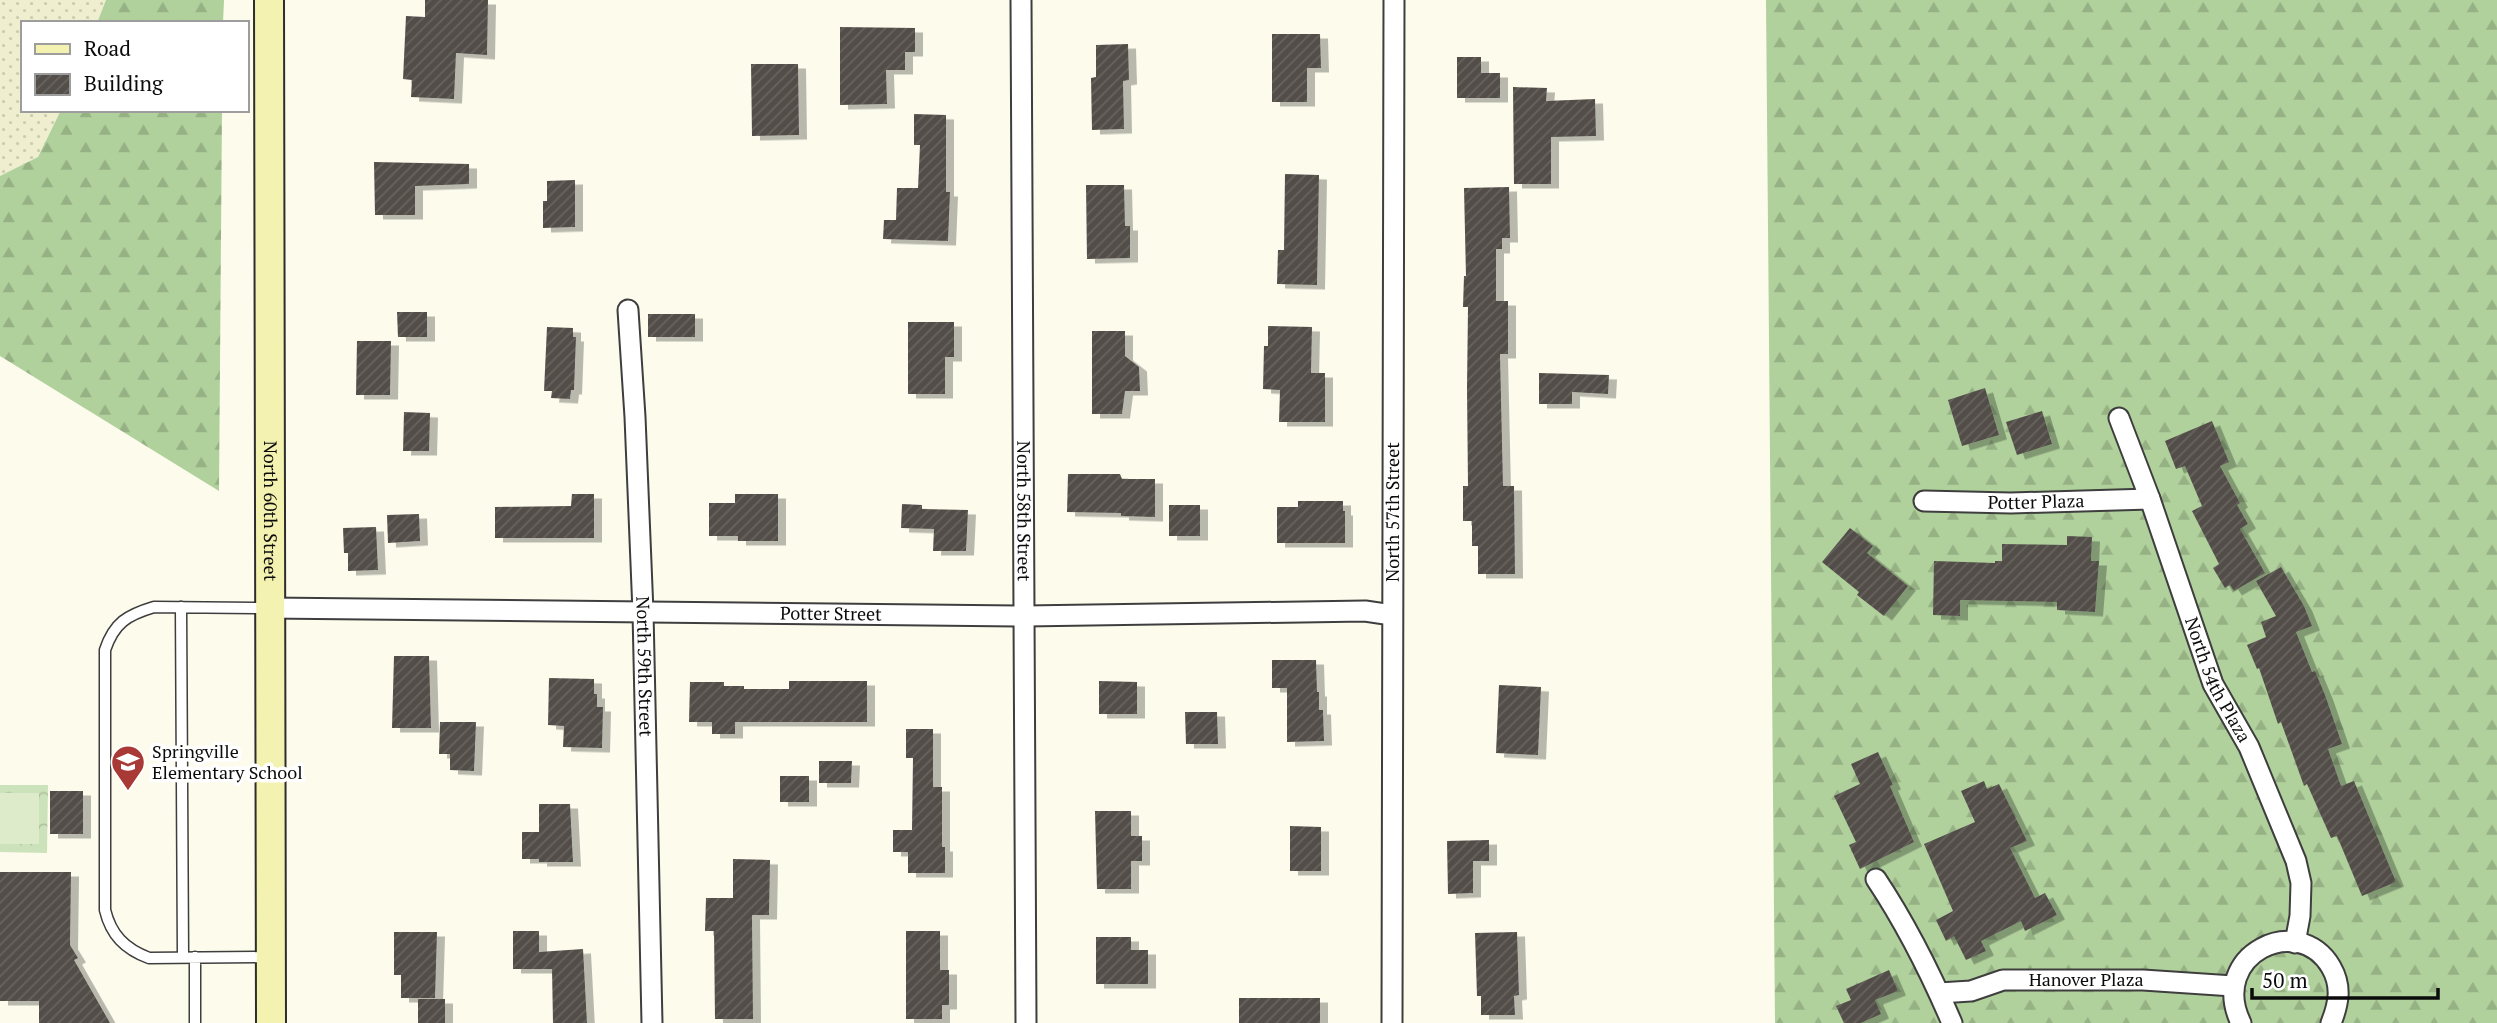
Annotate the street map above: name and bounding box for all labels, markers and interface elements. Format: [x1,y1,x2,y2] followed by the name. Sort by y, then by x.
[21,21,248,112] legend
[84,34,131,62] text: Road
[84,69,164,97] text: Building
[259,441,283,582] street label: North 60th Street
[1012,441,1037,582] street label: North 58th Street
[1380,442,1404,582] street label: North 57th Street
[1987,488,2085,514] street label: Potter Plaza
[631,596,659,737] street label: North 59th Street
[780,600,882,625] street label: Potter Street
[2180,614,2257,746] street label: North 54th Plaza
[152,739,303,784] place label: Springville Elementary School
[109,743,147,792] school or university icon: Springville Elementary School
[2252,956,2438,1000] scale bar
[2262,966,2308,994] text: 50 m
[2029,967,2144,991] street label: Hanover Plaza

